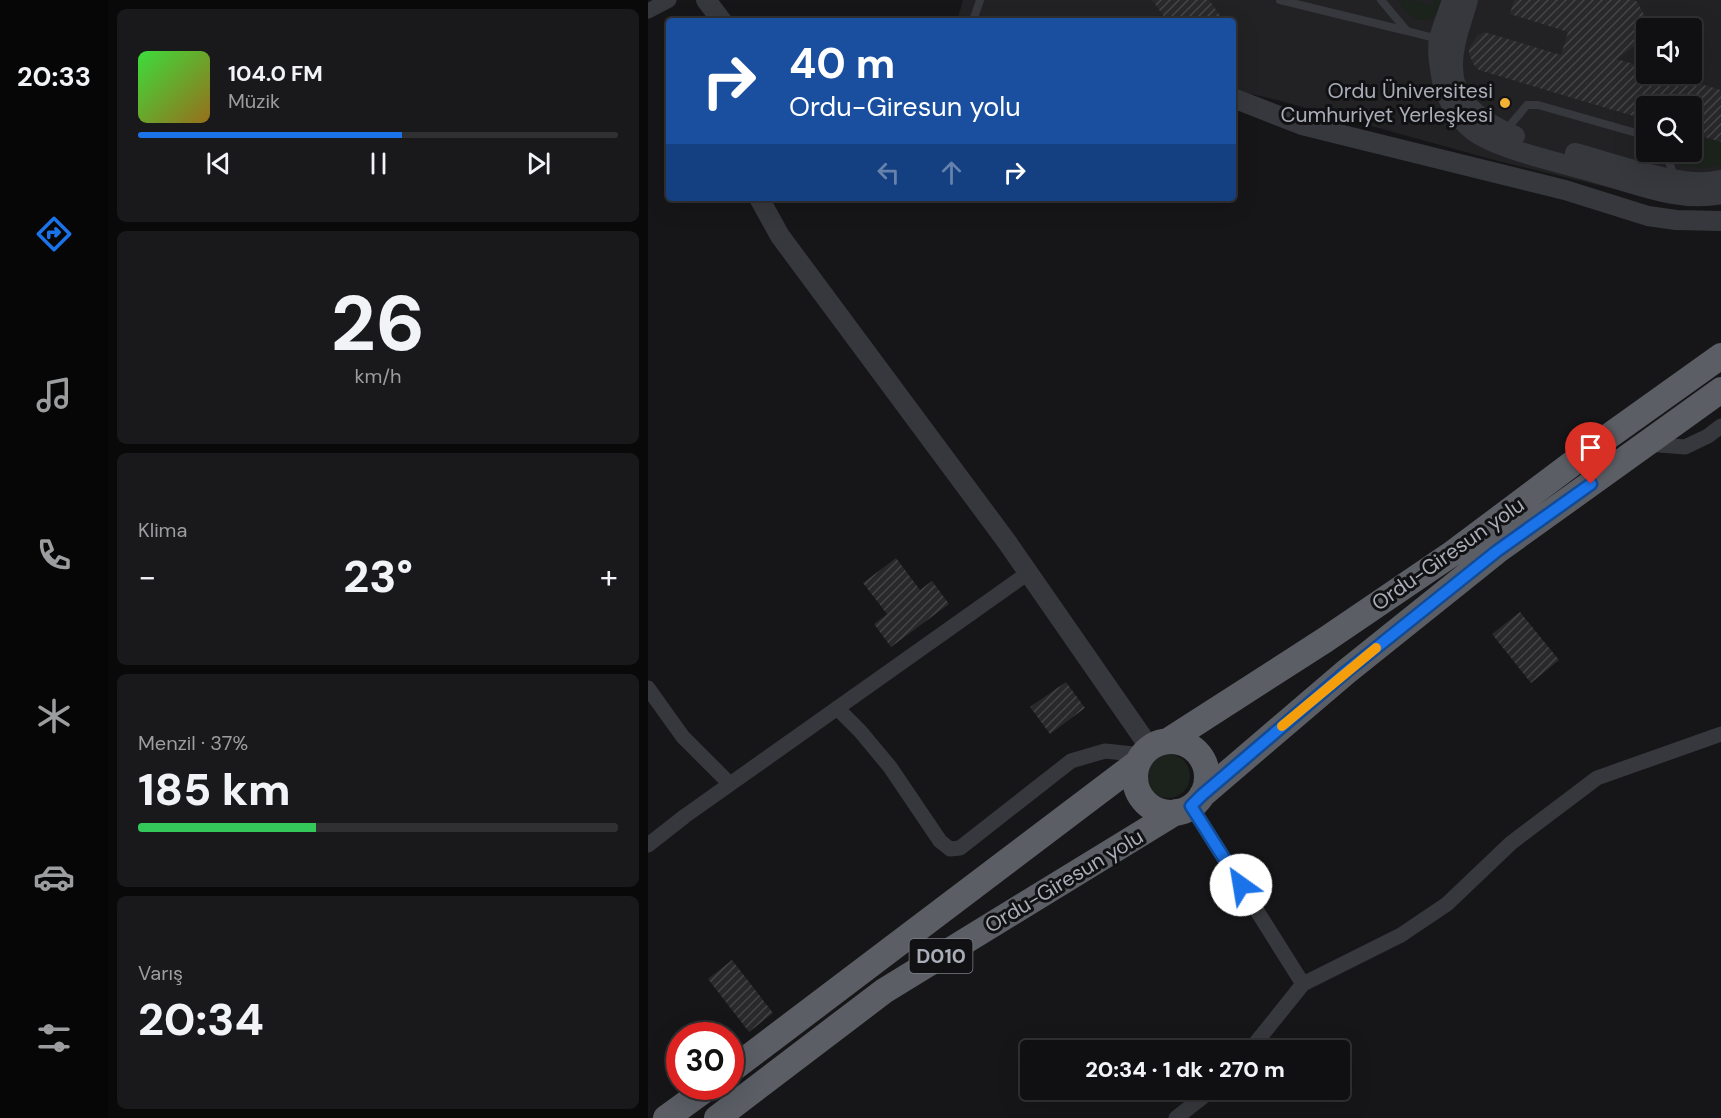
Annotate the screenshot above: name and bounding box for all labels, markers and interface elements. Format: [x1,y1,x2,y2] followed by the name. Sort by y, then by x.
[1636,18,1702,162] map controls
[1636,18,1702,84] button: sound
[789,36,895,91] text: 40 m
[690,42,768,120] icon: right
[17,59,91,94] text: 20:33
[228,59,323,88] text: 104.0 FM
[1280,77,1493,129] place label: Ordu Üniversitesi Cumhuriyet Yerleşkesi
[228,88,280,114] text: Müzik
[789,89,1021,124] text: Ordu-Giresun yolu
[1498,96,1512,110] marker: Ordu Üniversitesi Cumhuriyet Yerleşkesi
[1636,96,1702,162] button: search
[202,147,235,180] icon: previous
[362,147,395,180] icon: pause
[522,147,555,180] icon: next
[872,156,905,189] icon: left
[935,156,968,189] icon: ahead
[998,156,1031,189] icon: right
[33,213,75,255] icon: directions
[331,273,425,374] text: 26
[354,363,402,389] text: km/h
[33,374,75,416] icon: music
[1565,422,1616,484] pin
[1574,431,1607,464] icon: arrive
[1366,491,1530,617] street label: Ordu-Giresun yolu
[138,517,187,543] text: Klima
[33,534,75,576] icon: phone
[343,547,413,606] text: 23°
[138,555,156,598] text: −
[600,555,618,598] text: +
[33,695,75,737] icon: climate
[138,730,248,756] text: Menzil · 37%
[138,760,291,819] text: 185 km
[980,823,1148,939] street label: Ordu-Giresun yolu
[1209,853,1273,917] position arrow
[33,856,75,898] icon: car
[910,939,972,973] road number: D010
[138,960,183,986] text: Varış
[138,990,264,1049] text: 20:34
[33,1017,75,1059] icon: filters
[666,1022,744,1100] speed limit sign: 30
[1085,1055,1285,1084] text: 20:34 · 1 dk · 270 m

